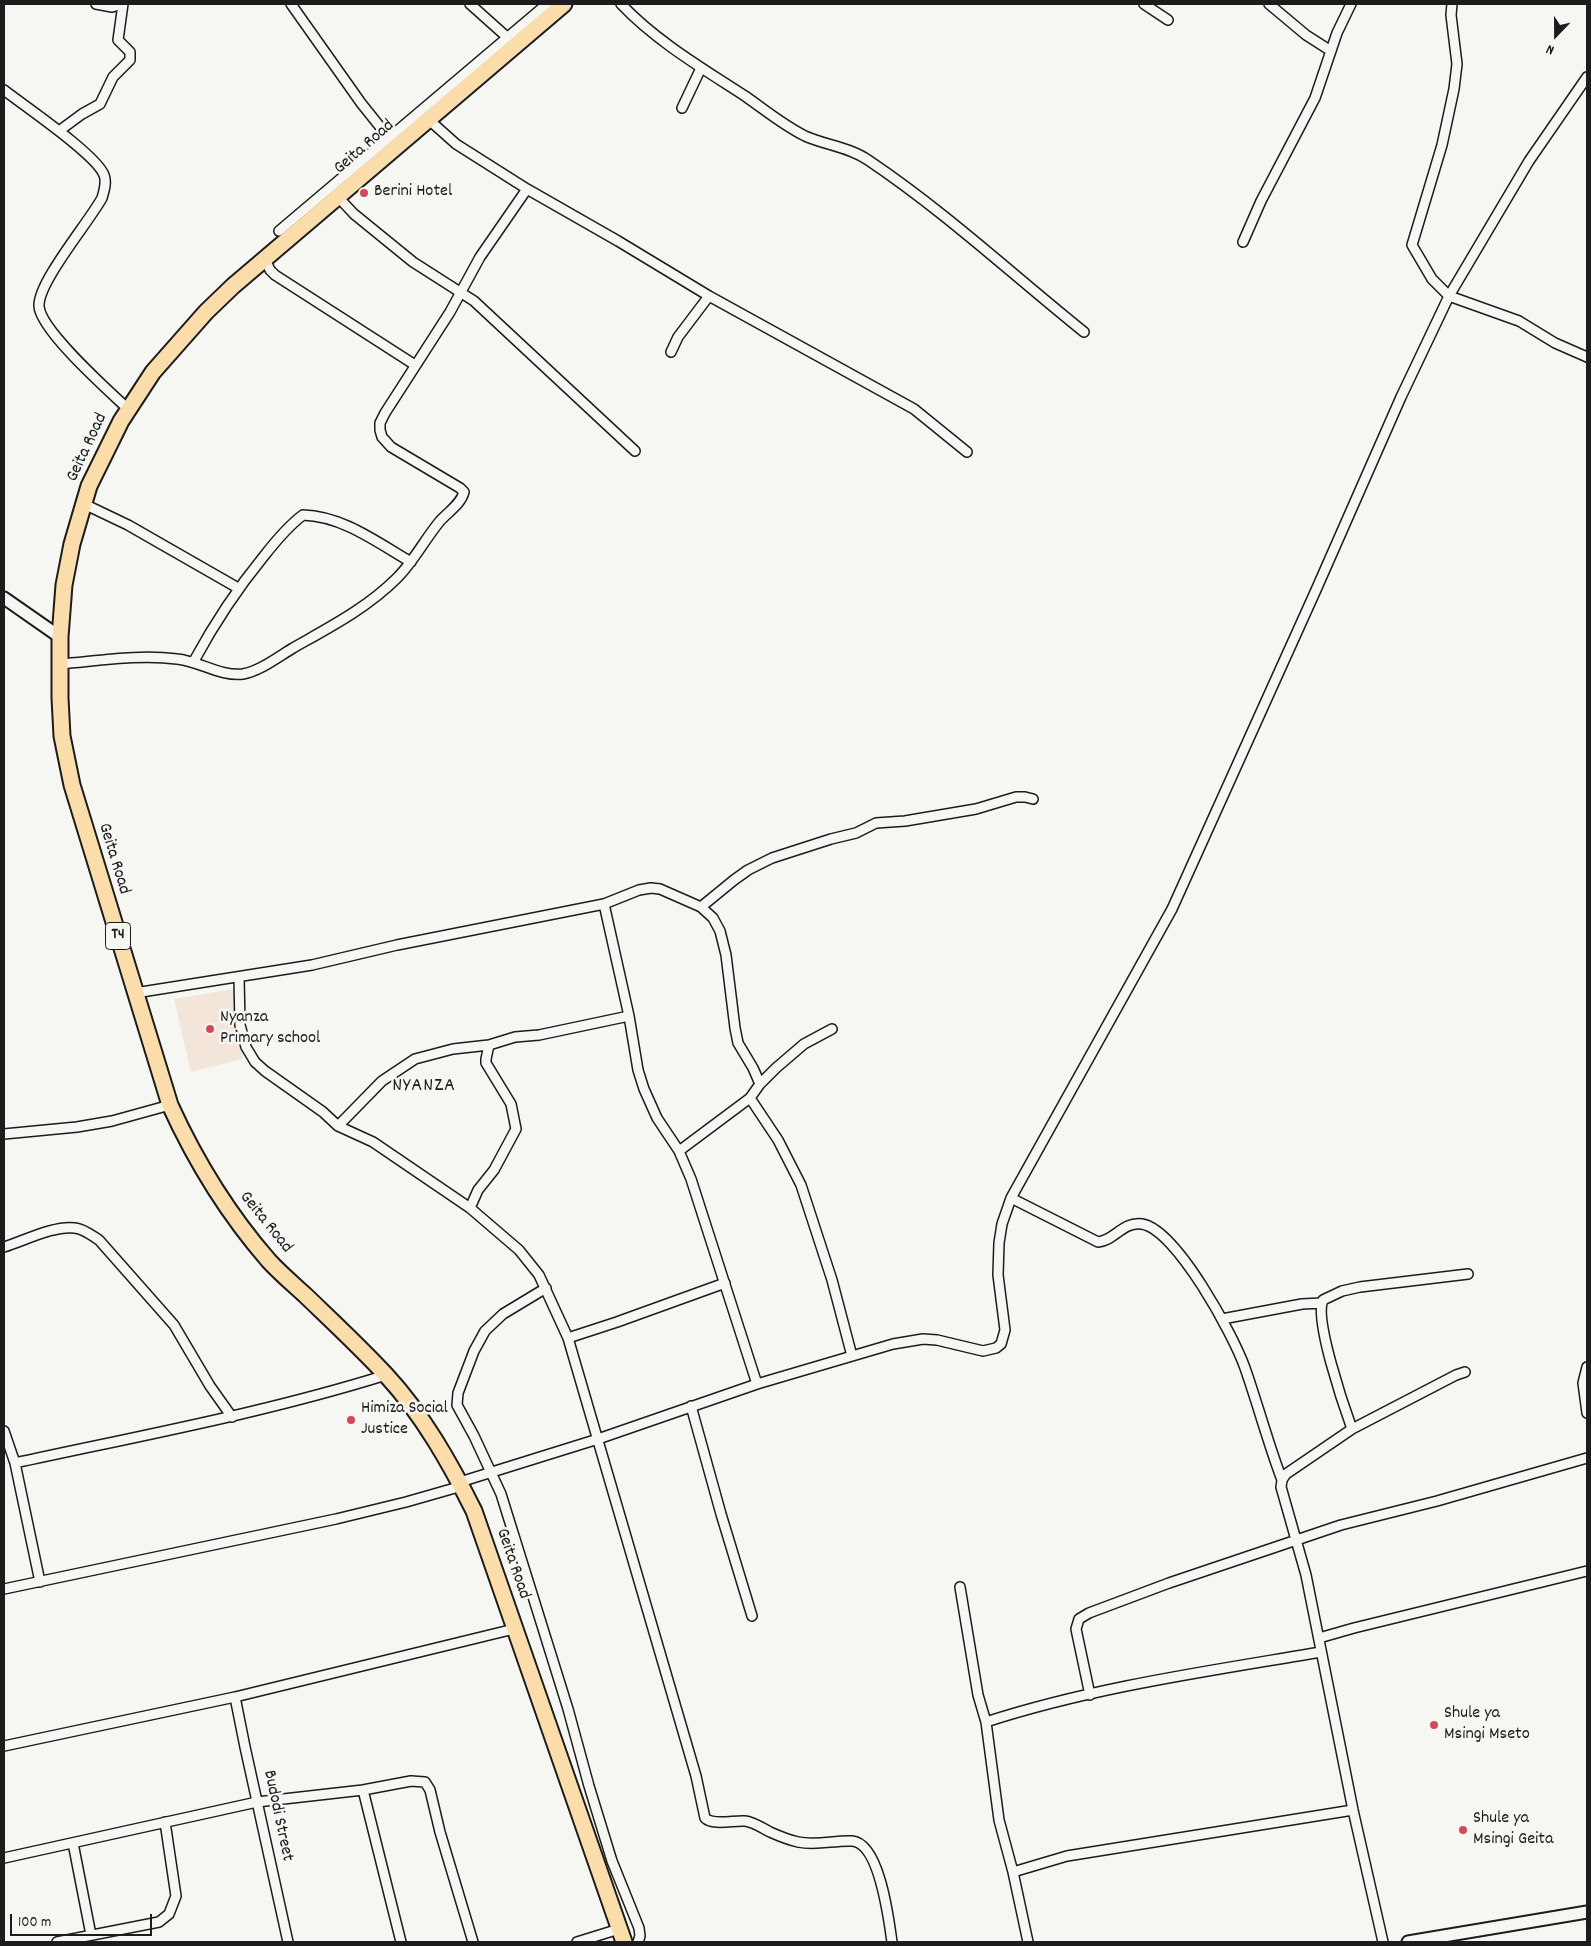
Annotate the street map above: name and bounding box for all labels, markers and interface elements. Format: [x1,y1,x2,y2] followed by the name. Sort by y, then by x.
[1531,10,1581,60] north arrow
[1543,38,1557,59] text: N
[330,116,400,180] street label: Geita Road
[374,182,452,204] place label: Berini Hotel
[358,187,370,199] marker: Berini Hotel
[63,410,113,486] street label: Geita Road
[92,821,134,897] street label: Geita Road
[106,922,130,949] road number: T4
[220,1008,320,1050] place label: Nyanza Primary school
[204,1023,216,1035] marker: Nyanza Primary school
[391,1075,457,1099] district label: NYANZA
[234,1188,296,1258] street label: Geita Road
[361,1399,448,1442] place label: Himiza Social Justice
[345,1414,357,1426] marker: Himiza Social Justice
[490,1526,534,1602] street label: Geita Road
[1444,1704,1530,1746] place label: Shule ya Msingi Mseto
[1428,1719,1440,1731] marker: Shule ya Msingi Mseto
[257,1769,297,1863] street label: Budodi Street
[1473,1809,1553,1852] place label: Shule ya Msingi Geita
[1457,1824,1469,1836] marker: Shule ya Msingi Geita
[12,1904,155,1936] scale bar
[18,1912,51,1934] text: 100 m

